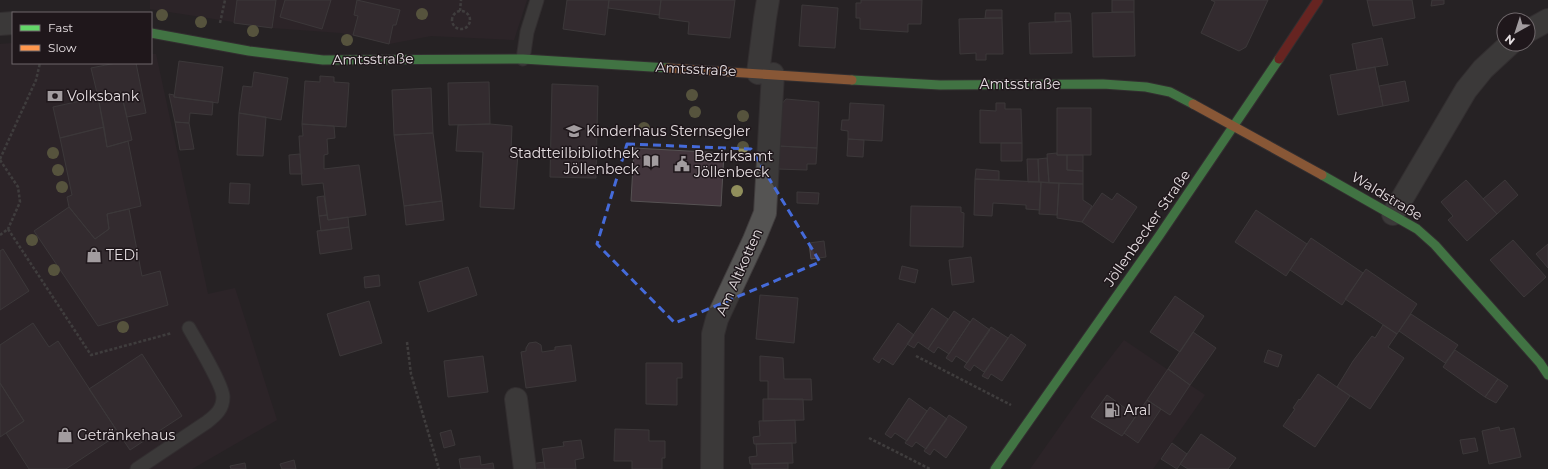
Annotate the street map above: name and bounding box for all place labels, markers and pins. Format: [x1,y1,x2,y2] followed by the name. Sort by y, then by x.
[46,87,64,105] bank icon: Volksbank
[67,87,140,105] place label: Volksbank
[565,122,583,140] school or university icon: Kinderhaus Sternsegler
[586,122,751,140] place label: Kinderhaus Sternsegler
[509,144,640,178] place label: Stadtteilbibliothek Jöllenbeck
[693,147,773,181] place label: Bezirksamt Jöllenbeck
[642,152,660,170] library icon: Stadtteilbibliothek Jöllenbeck
[673,155,691,173] public building icon: Bezirksamt Jöllenbeck
[85,246,103,264] shop icon: TEDi
[106,246,139,264] place label: TEDi
[1103,401,1121,419] fuel station icon: Aral
[1124,401,1151,419] place label: Aral
[56,426,74,444] shop icon: Getränkehaus
[77,426,175,444] place label: Getränkehaus

